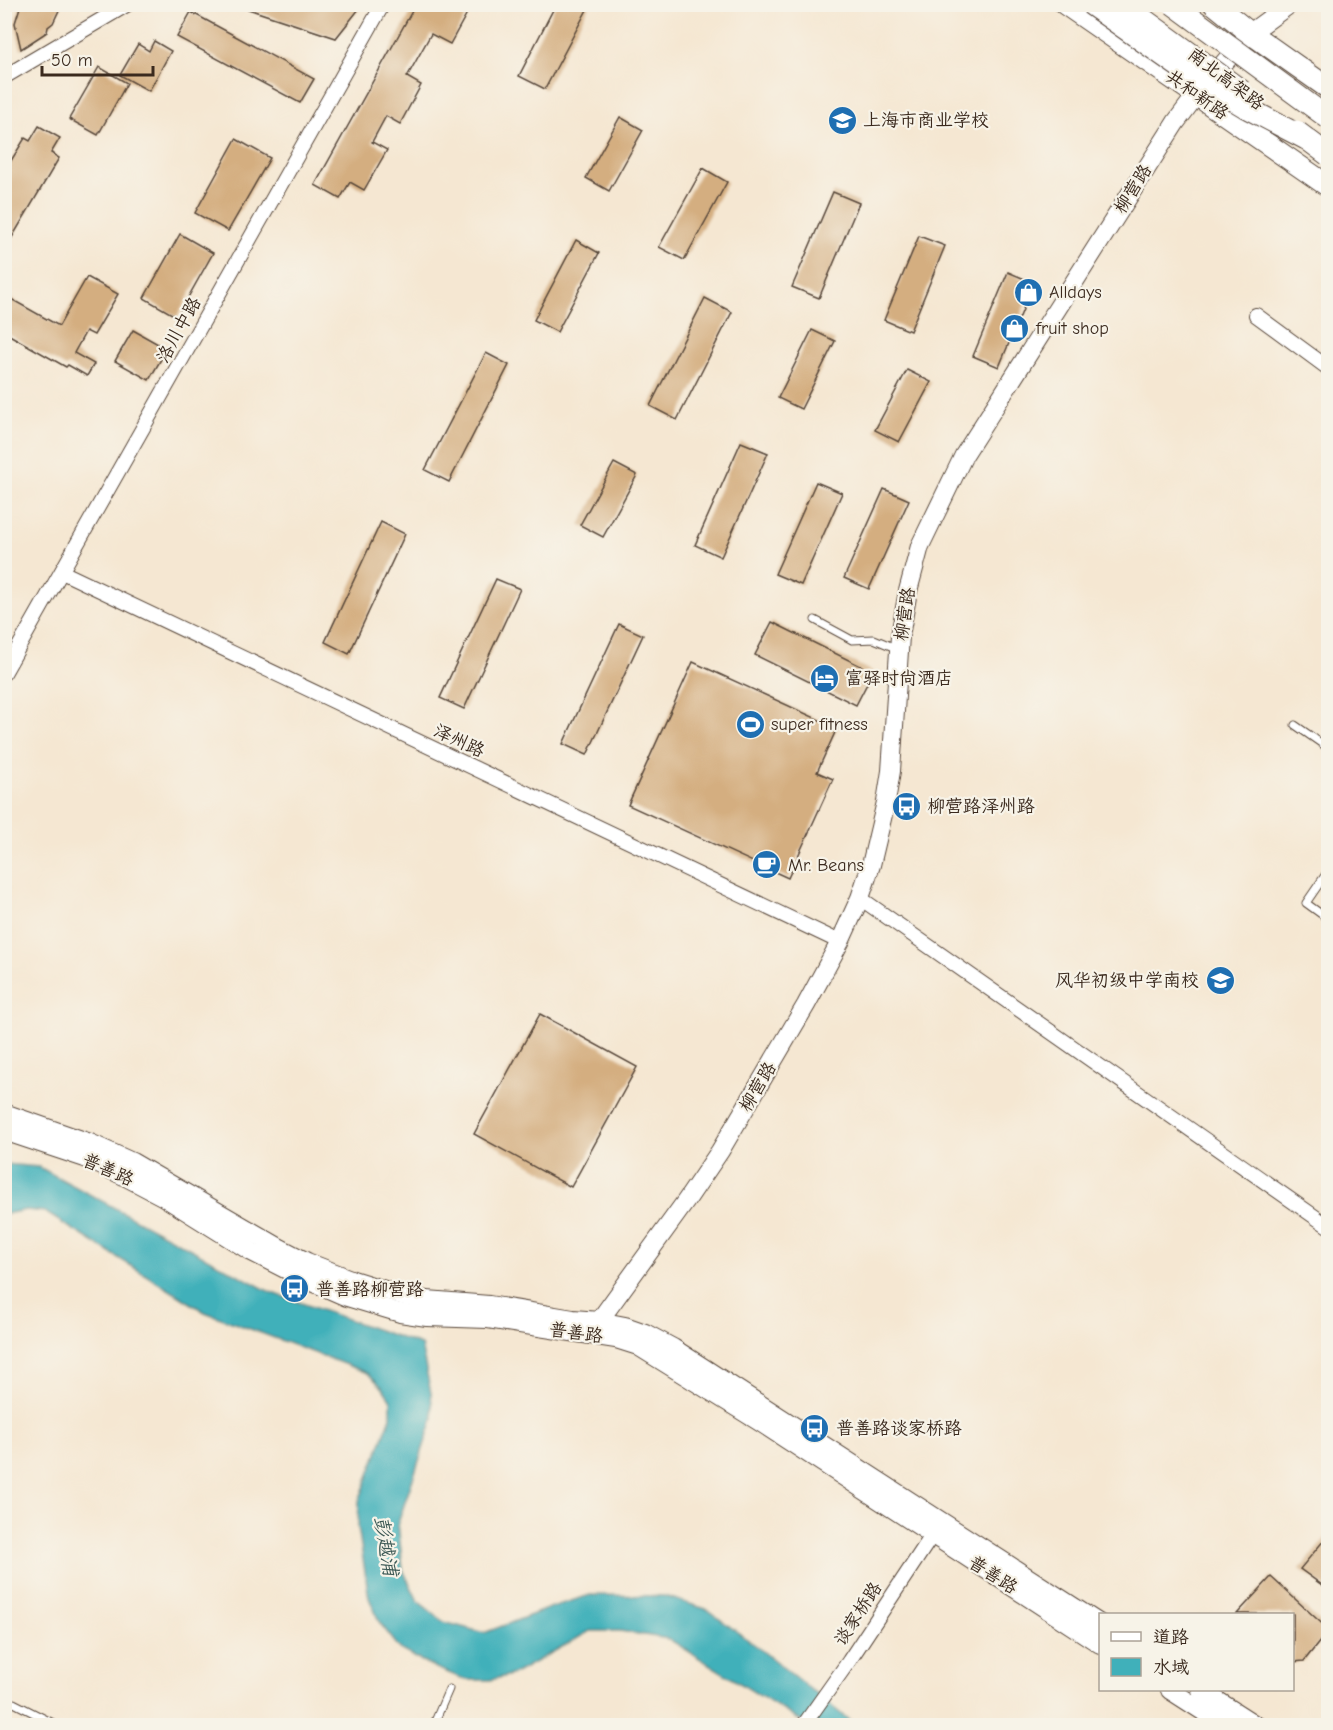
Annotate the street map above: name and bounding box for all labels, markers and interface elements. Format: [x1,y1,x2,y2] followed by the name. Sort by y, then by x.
[42,39,153,77] scale bar
[1184,44,1268,114] street label: 南北高架路
[51,50,93,71] text: 50 m
[1161,66,1233,124] street label: 共和新路
[826,104,858,136] school or university icon: 上海市商业学校
[863,110,989,131] place label: 上海市商业学校
[1110,161,1156,217] street label: 柳营路
[1012,276,1044,308] shop icon: Alldays
[1049,282,1102,303] place label: Alldays
[152,293,206,367] street label: 洛川中路
[999,312,1031,344] shop icon: fruit shop
[1035,318,1109,339] place label: fruit shop
[890,586,920,642] street label: 柳营路
[808,662,840,694] hotel icon: 富驿时尚酒店
[845,668,953,689] place label: 富驿时尚酒店
[734,708,766,740] sports icon: super fitness
[771,714,868,735] place label: super fitness
[430,720,488,762] street label: 泽州路
[890,790,922,822] bus stop icon: 柳营路泽州路
[927,796,1035,817] place label: 柳营路泽州路
[751,849,783,881] cafe icon: Mr. Beans
[788,855,864,876] place label: Mr. Beans
[1204,964,1236,996] school or university icon: 风华初级中学南校
[1055,970,1199,991] place label: 风华初级中学南校
[735,1058,781,1116] street label: 柳营路
[79,1149,137,1191] street label: 普善路
[279,1273,311,1305] bus stop icon: 普善路柳营路
[316,1279,424,1300] place label: 普善路柳营路
[548,1319,604,1347] street label: 普善路
[799,1412,831,1444] bus stop icon: 普善路谈家桥路
[836,1418,962,1439] place label: 普善路谈家桥路
[369,1514,403,1580] water label: 彭越浦
[965,1551,1021,1599] street label: 普善路
[830,1578,886,1650] street label: 谈家桥路
[1099,1613,1294,1691] legend
[1153,1627,1189,1648] text: 道路
[1153,1657,1189,1678] text: 水域

